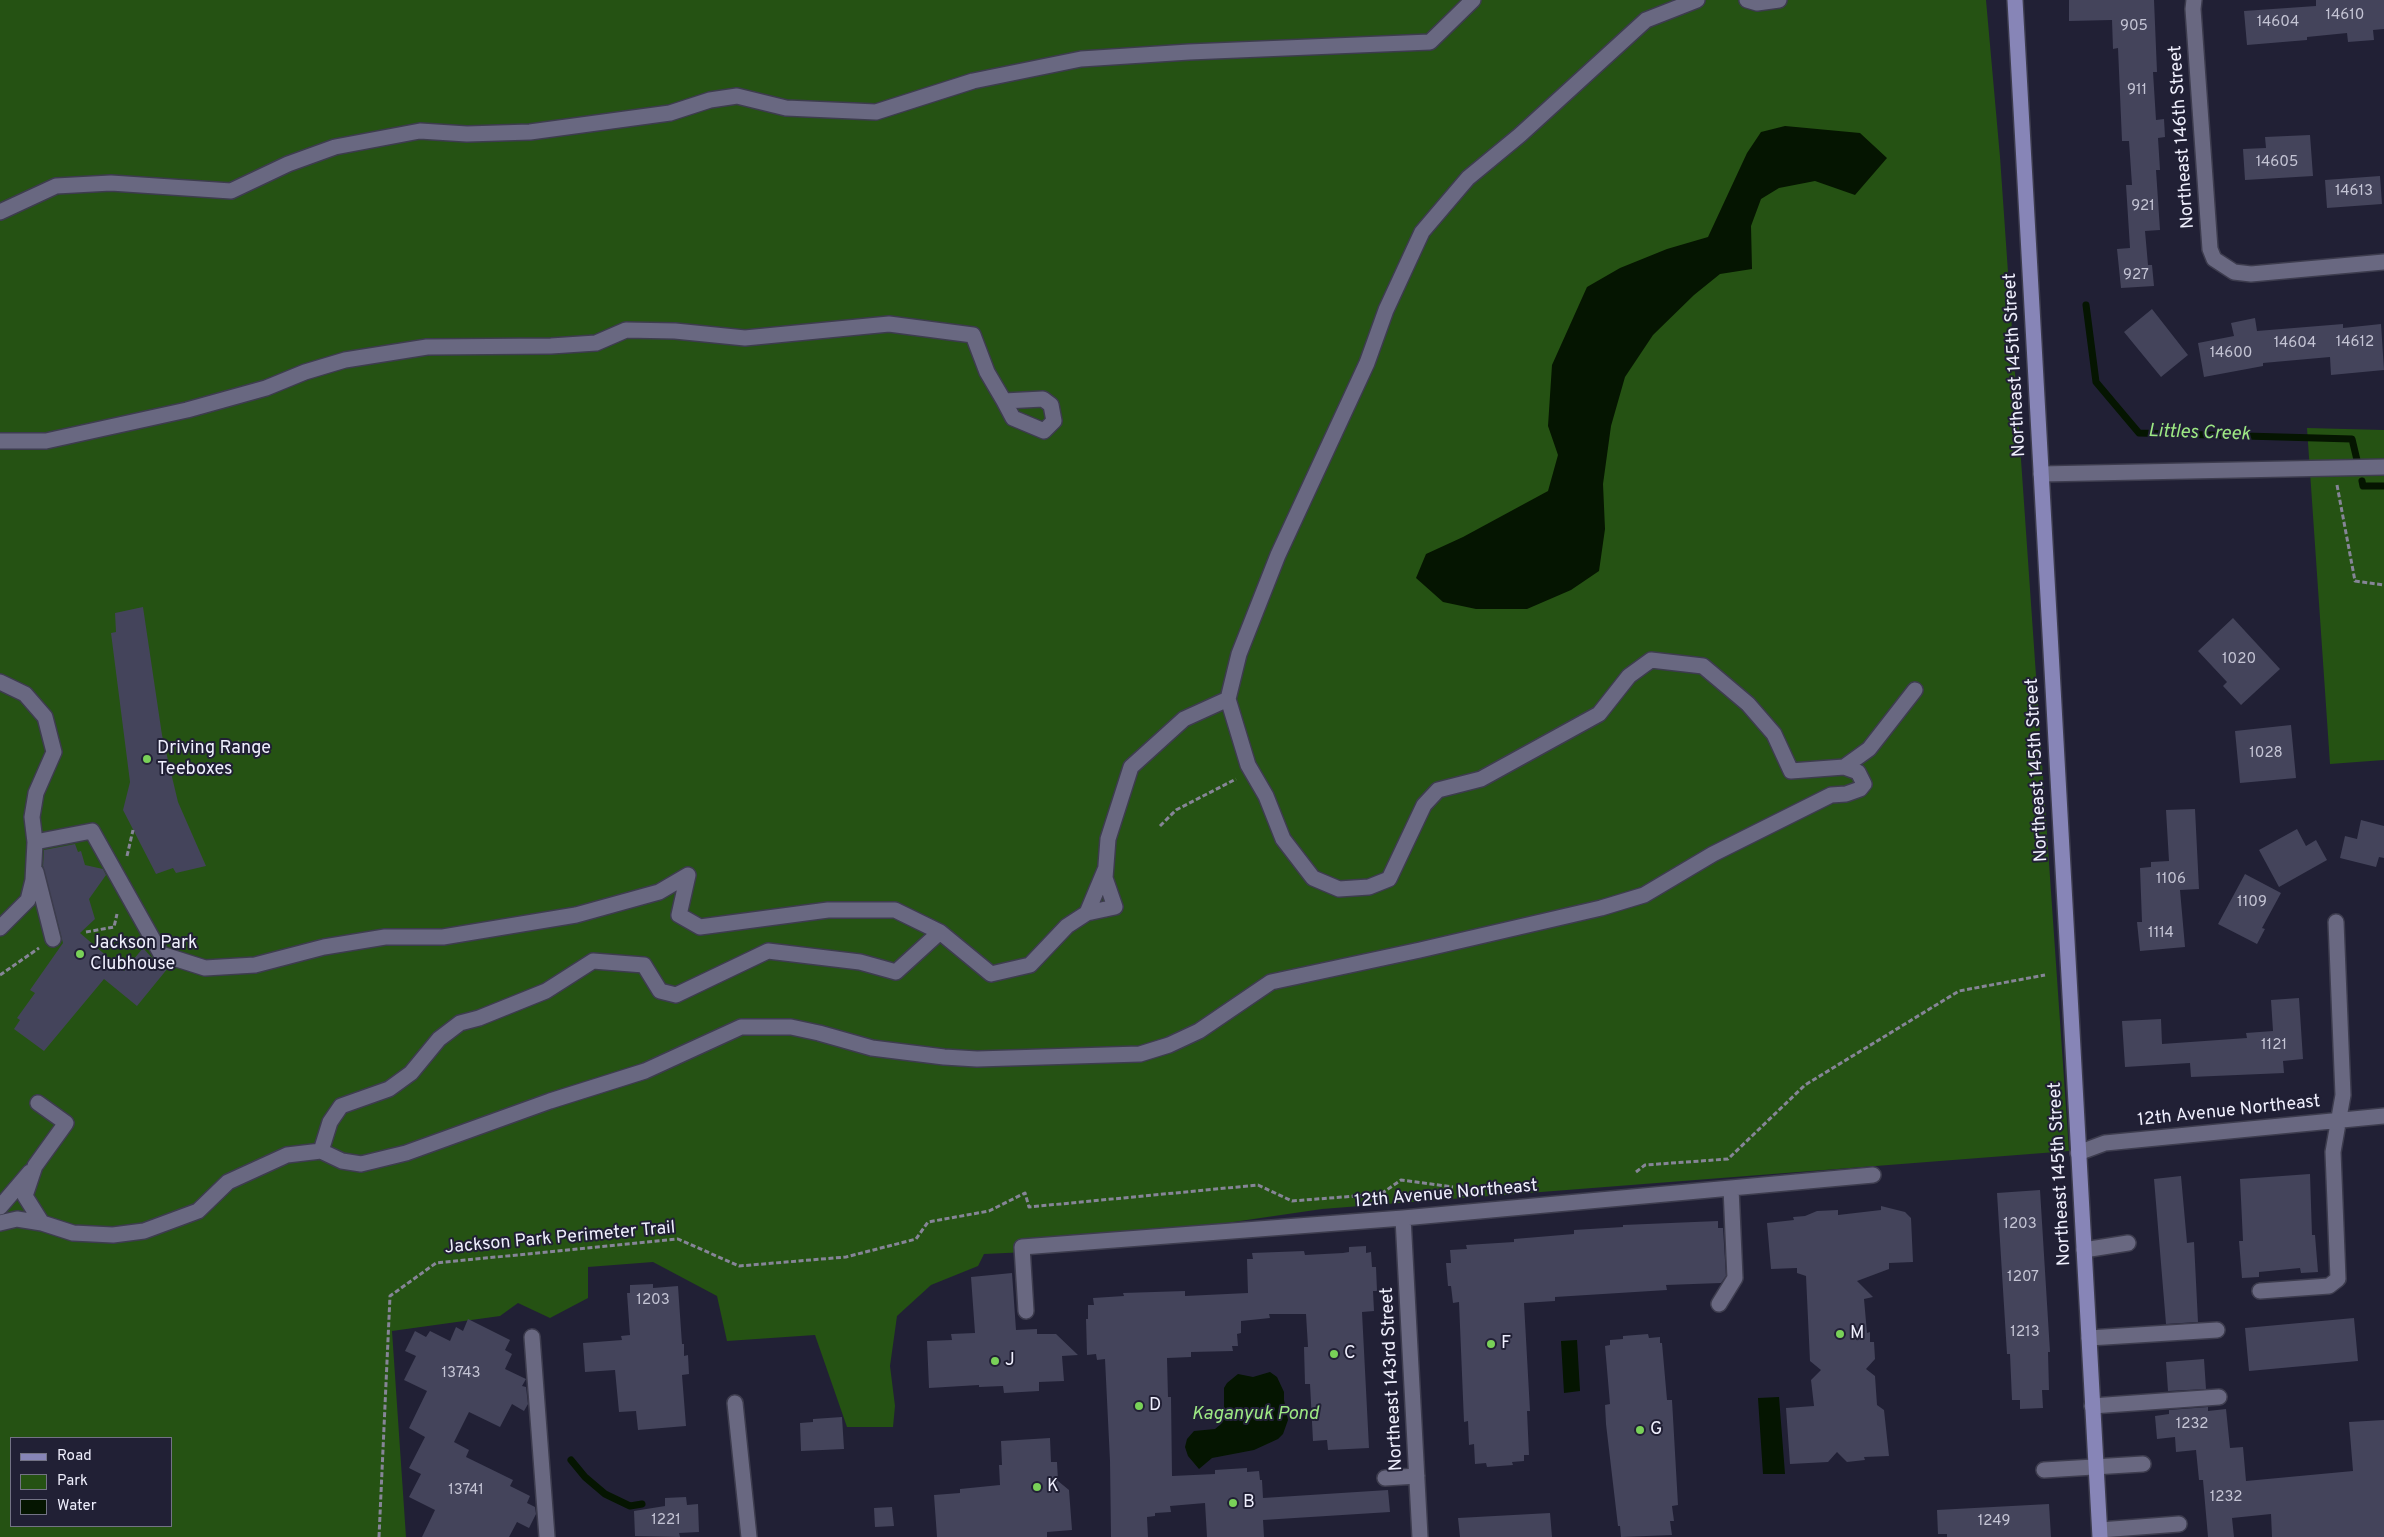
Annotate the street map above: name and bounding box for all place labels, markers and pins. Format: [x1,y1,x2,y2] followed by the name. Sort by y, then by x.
[157,738,271,781] place label: Driving Range Teeboxes
[141,753,153,765] marker: Driving Range Teeboxes
[90,933,197,976] place label: Jackson Park Clubhouse
[74,948,86,960] marker: Jackson Park Clubhouse
[1850,1323,1864,1345] place label: M
[1834,1328,1846,1340] marker: M
[1501,1333,1511,1355] place label: F
[1485,1338,1497,1350] marker: F
[1344,1343,1356,1365] place label: C
[1328,1348,1340,1360] marker: C
[1005,1350,1015,1372] place label: J
[989,1355,1001,1367] marker: J
[1149,1395,1161,1417] place label: D
[1133,1400,1145,1412] marker: D
[1650,1419,1662,1441] place label: G
[1634,1424,1646,1436] marker: G
[1047,1476,1059,1498] place label: K
[1031,1481,1043,1493] marker: K
[1243,1492,1255,1514] place label: B
[1227,1497,1239,1509] marker: B

